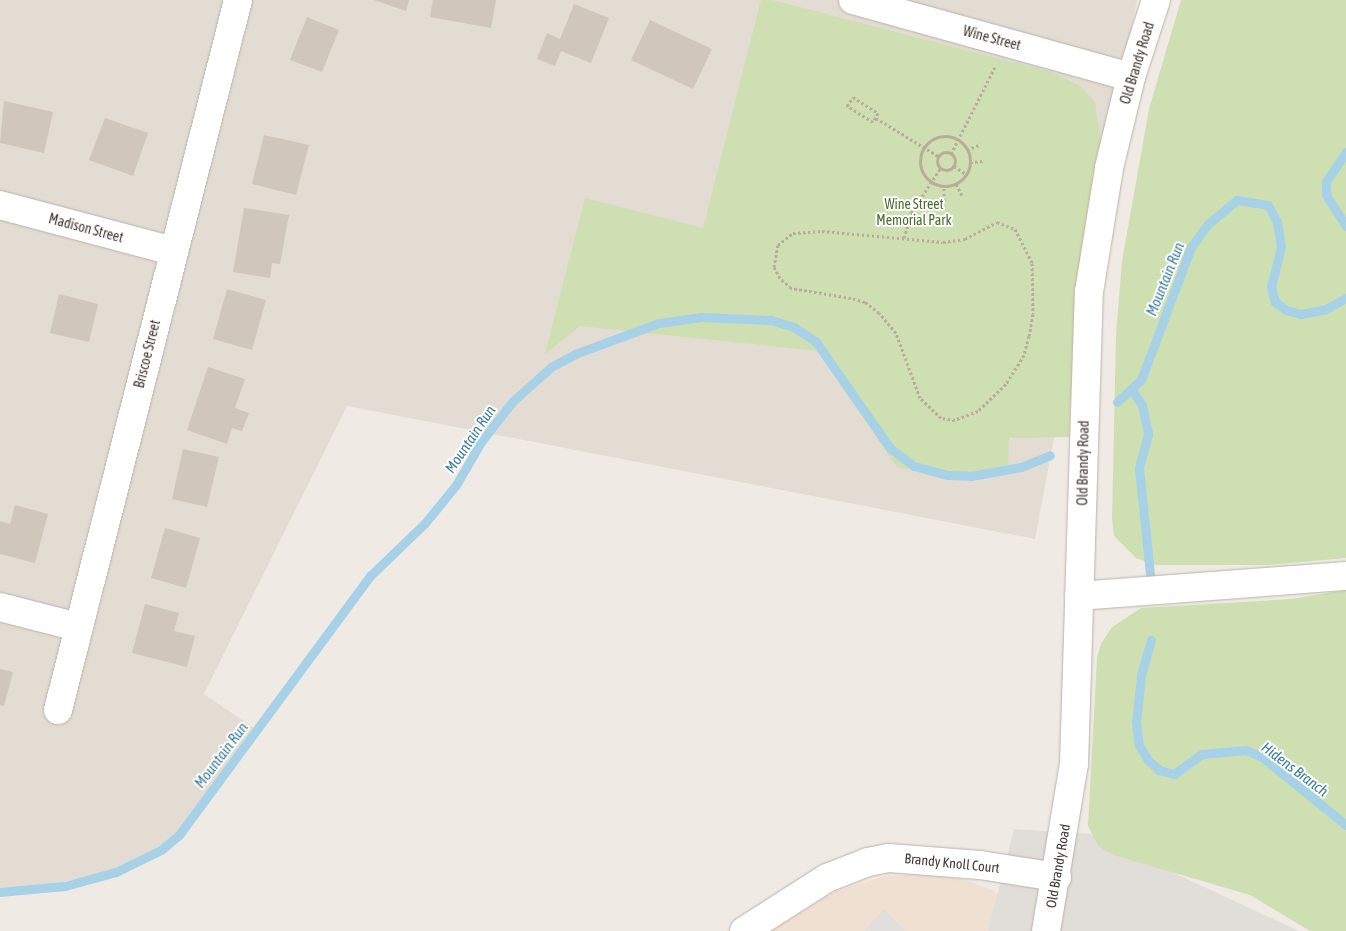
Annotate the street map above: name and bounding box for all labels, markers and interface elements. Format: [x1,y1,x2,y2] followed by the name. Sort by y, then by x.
[1117,20,1157,106] street label: Old Brandy Road
[961,22,1023,54] street label: Wine Street
[876,196,952,228] park label: Wine Street Memorial Park
[47,210,125,246] street label: Madison Street
[1142,240,1188,318] water label: Mountain Run
[130,318,164,390] street label: Briscoe Street
[441,402,499,476] water label: Mountain Run
[1074,420,1092,506] street label: Old Brandy Road
[190,719,252,791] water label: Mountain Run
[1258,738,1332,800] water label: Hidens Branch
[1042,823,1074,909] street label: Old Brandy Road
[904,850,1000,876] street label: Brandy Knoll Court

